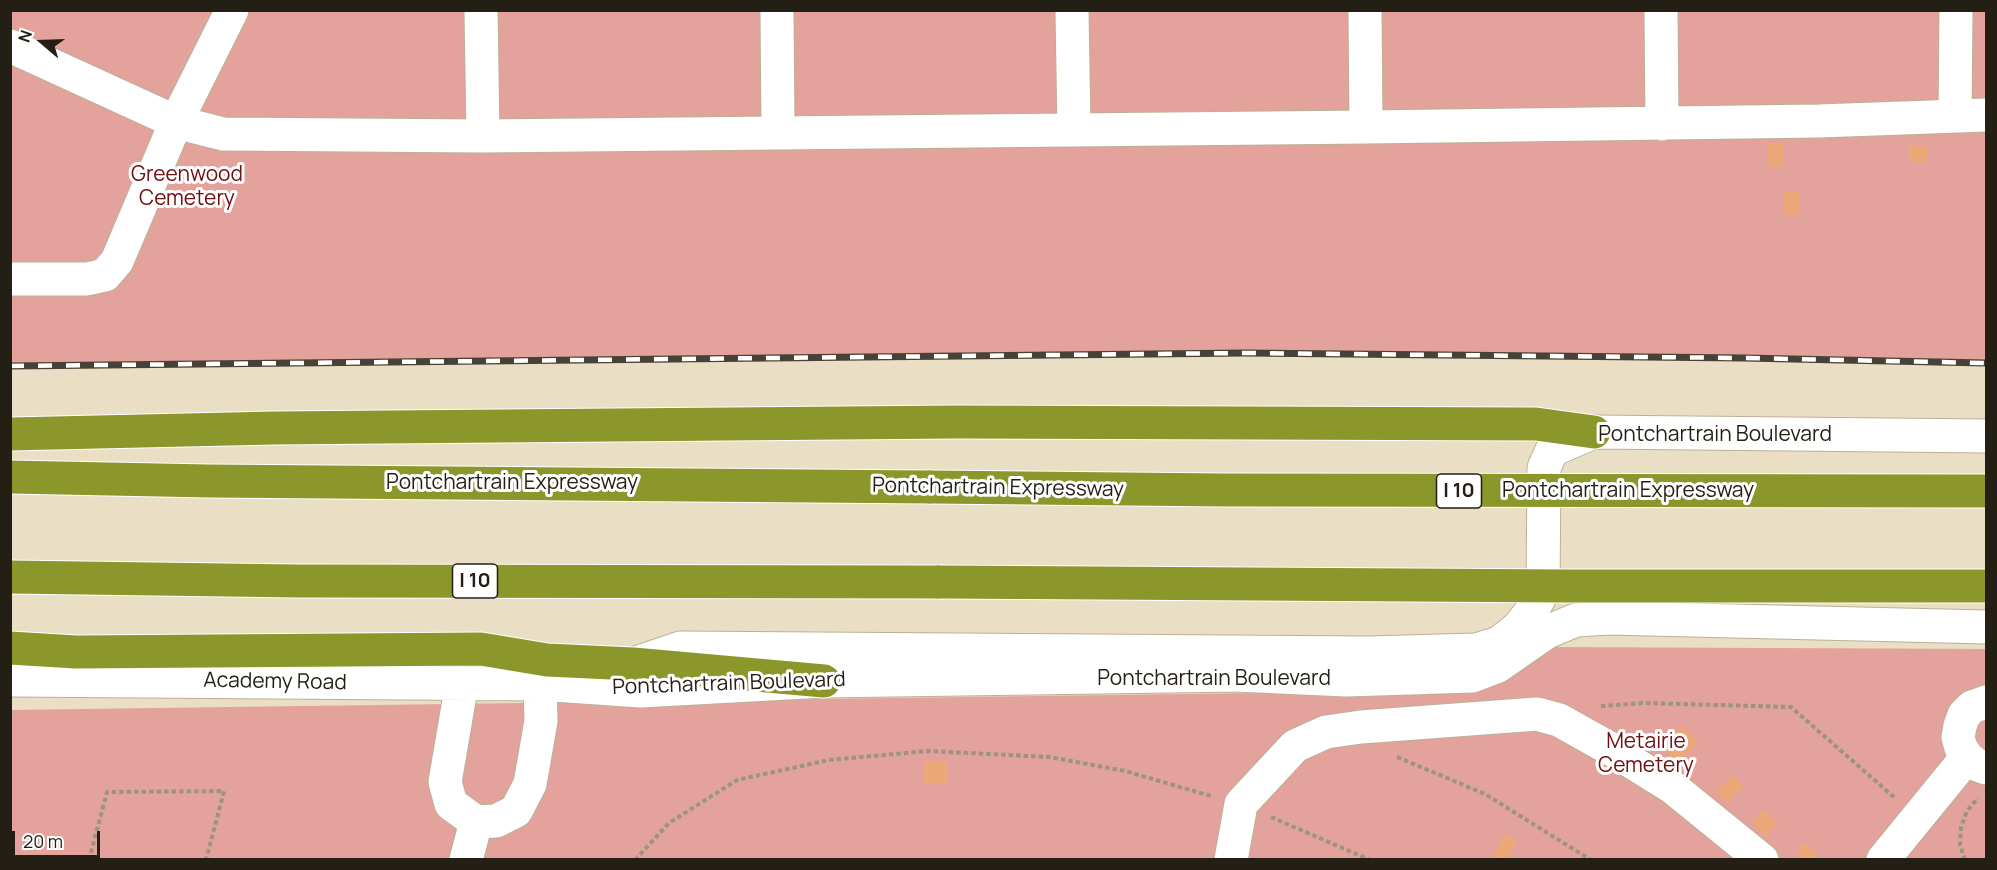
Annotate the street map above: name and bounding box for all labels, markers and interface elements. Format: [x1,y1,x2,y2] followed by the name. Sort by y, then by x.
[12,12,72,72] north arrow
[13,27,37,45] text: N
[131,162,243,212] park label: Greenwood Cemetery
[1598,422,1832,448] street label: Pontchartrain Boulevard
[386,470,638,496] street label: Pontchartrain Expressway
[872,473,1124,503] street label: Pontchartrain Expressway
[1436,474,1482,508] road number: I 10
[1502,478,1754,504] street label: Pontchartrain Expressway
[452,564,498,598] road number: I 10
[1097,666,1331,692] street label: Pontchartrain Boulevard
[612,667,846,701] street label: Pontchartrain Boulevard
[203,668,347,696] street label: Academy Road
[1598,729,1694,779] park label: Metairie Cemetery
[15,819,104,857] scale bar
[23,829,63,853] text: 20 m

